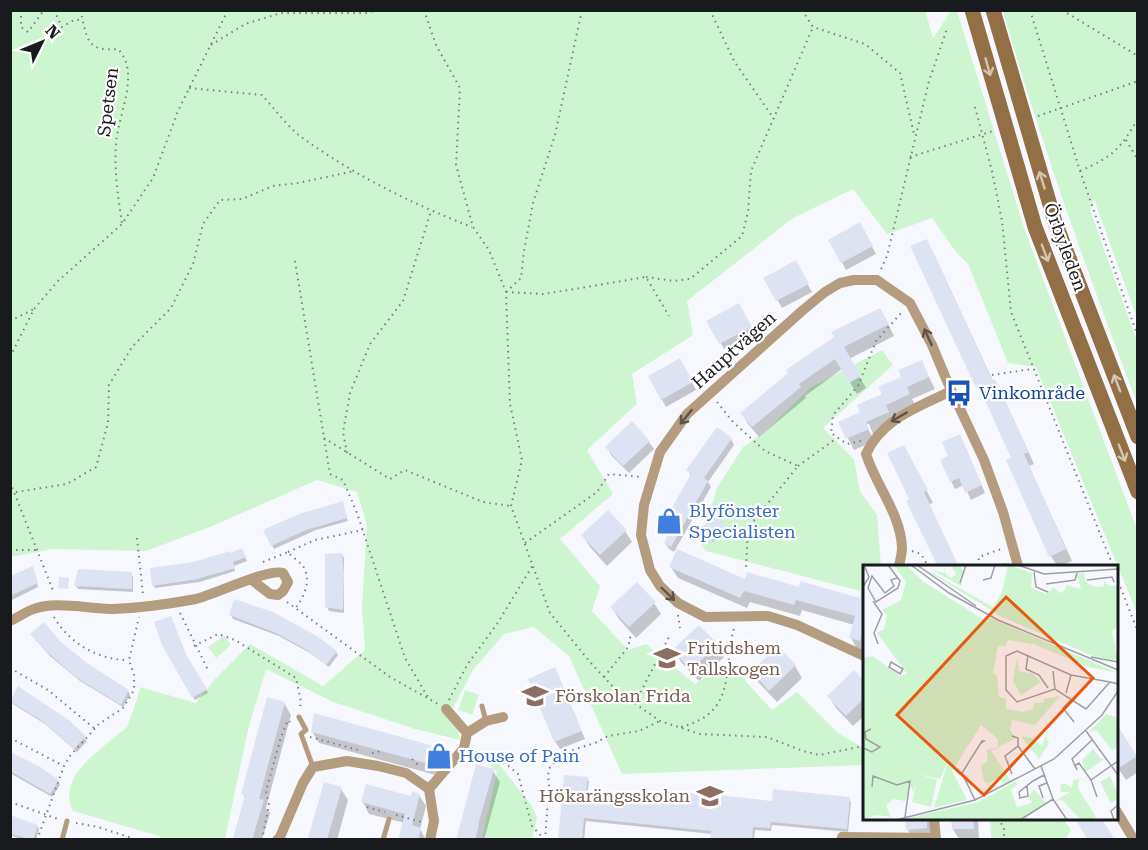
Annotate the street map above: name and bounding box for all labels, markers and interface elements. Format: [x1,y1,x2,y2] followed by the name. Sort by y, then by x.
[12,12,72,72] north arrow
[41,21,64,43] text: N
[983,57,994,76] one-way arrow
[93,66,122,138] street label: Spetsen
[1036,171,1047,190] one-way arrow
[1040,200,1091,294] street label: Örbyleden
[1040,243,1051,262] one-way arrow
[687,306,780,393] street label: Hauptvägen
[922,328,934,346] one-way arrow
[1110,374,1121,392] one-way arrow
[944,378,974,408] bus stop icon: Vinkområde
[979,382,1085,403] place label: Vinkområde
[679,409,692,425] one-way arrow
[891,412,908,424] one-way arrow
[1118,443,1129,461] one-way arrow
[689,500,796,542] place label: Blyfönster Specialisten
[654,506,684,536] shop icon: Blyfönster Specialisten
[863,565,1118,820] inset map
[661,586,676,601] one-way arrow
[687,637,781,679] place label: Fritidshem Tallskogen
[652,643,682,673] school or university icon: Fritidshem Tallskogen
[520,681,550,711] school or university icon: Förskolan Frida
[555,685,691,706] place label: Förskolan Frida
[424,741,454,771] shop icon: House of Pain
[459,745,580,766] place label: House of Pain
[695,781,725,811] school or university icon: Hökarängsskolan
[539,785,690,806] place label: Hökarängsskolan

